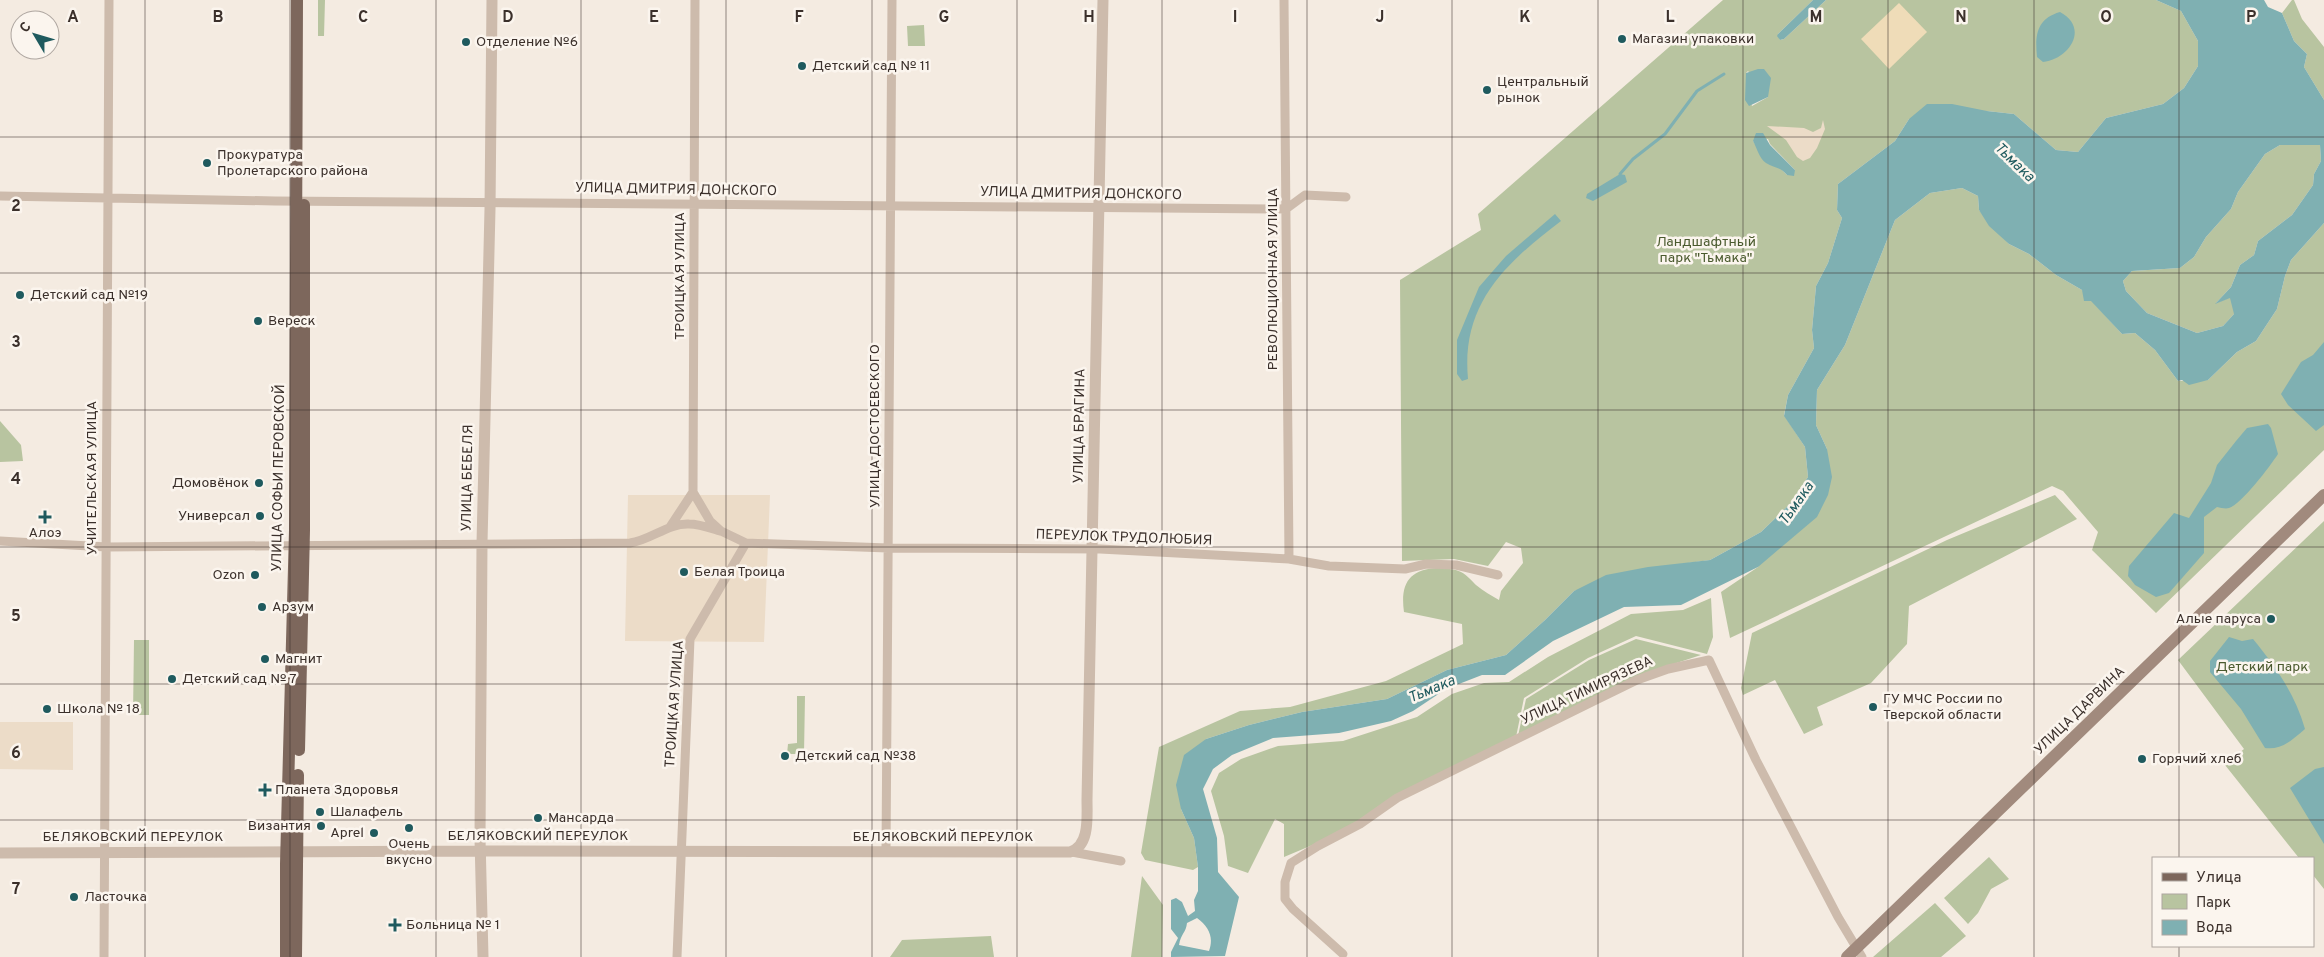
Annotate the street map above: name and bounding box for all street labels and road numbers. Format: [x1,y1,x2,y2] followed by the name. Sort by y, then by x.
[575,180,777,200] street label: УЛИЦА ДМИТРИЯ ДОНСКОГО
[980,184,1182,204] street label: УЛИЦА ДМИТРИЯ ДОНСКОГО
[1265,188,1282,370] street label: РЕВОЛЮЦИОННАЯ УЛИЦА
[672,212,689,340] street label: ТРОИЦКАЯ УЛИЦА
[867,344,884,508] street label: УЛИЦА ДОСТОЕВСКОГО
[1070,368,1090,484] street label: УЛИЦА БРАГИНА
[268,384,289,572] street label: УЛИЦА СОФЬИ ПЕРОВСКОЙ
[84,401,101,555] street label: УЧИТЕЛЬСКАЯ УЛИЦА
[459,424,477,532] street label: УЛИЦА БЕБЕЛЯ
[1035,526,1213,550] street label: ПЕРЕУЛОК ТРУДОЛЮБИЯ
[662,640,688,768] street label: ТРОИЦКАЯ УЛИЦА
[1518,653,1656,729] street label: УЛИЦА ТИМИРЯЗЕВА
[2031,663,2129,759] street label: УЛИЦА ДАРВИНА
[448,827,628,845] street label: БЕЛЯКОВСКИЙ ПЕРЕУЛОК
[43,828,223,846] street label: БЕЛЯКОВСКИЙ ПЕРЕУЛОК
[853,828,1033,846] street label: БЕЛЯКОВСКИЙ ПЕРЕУЛОК

